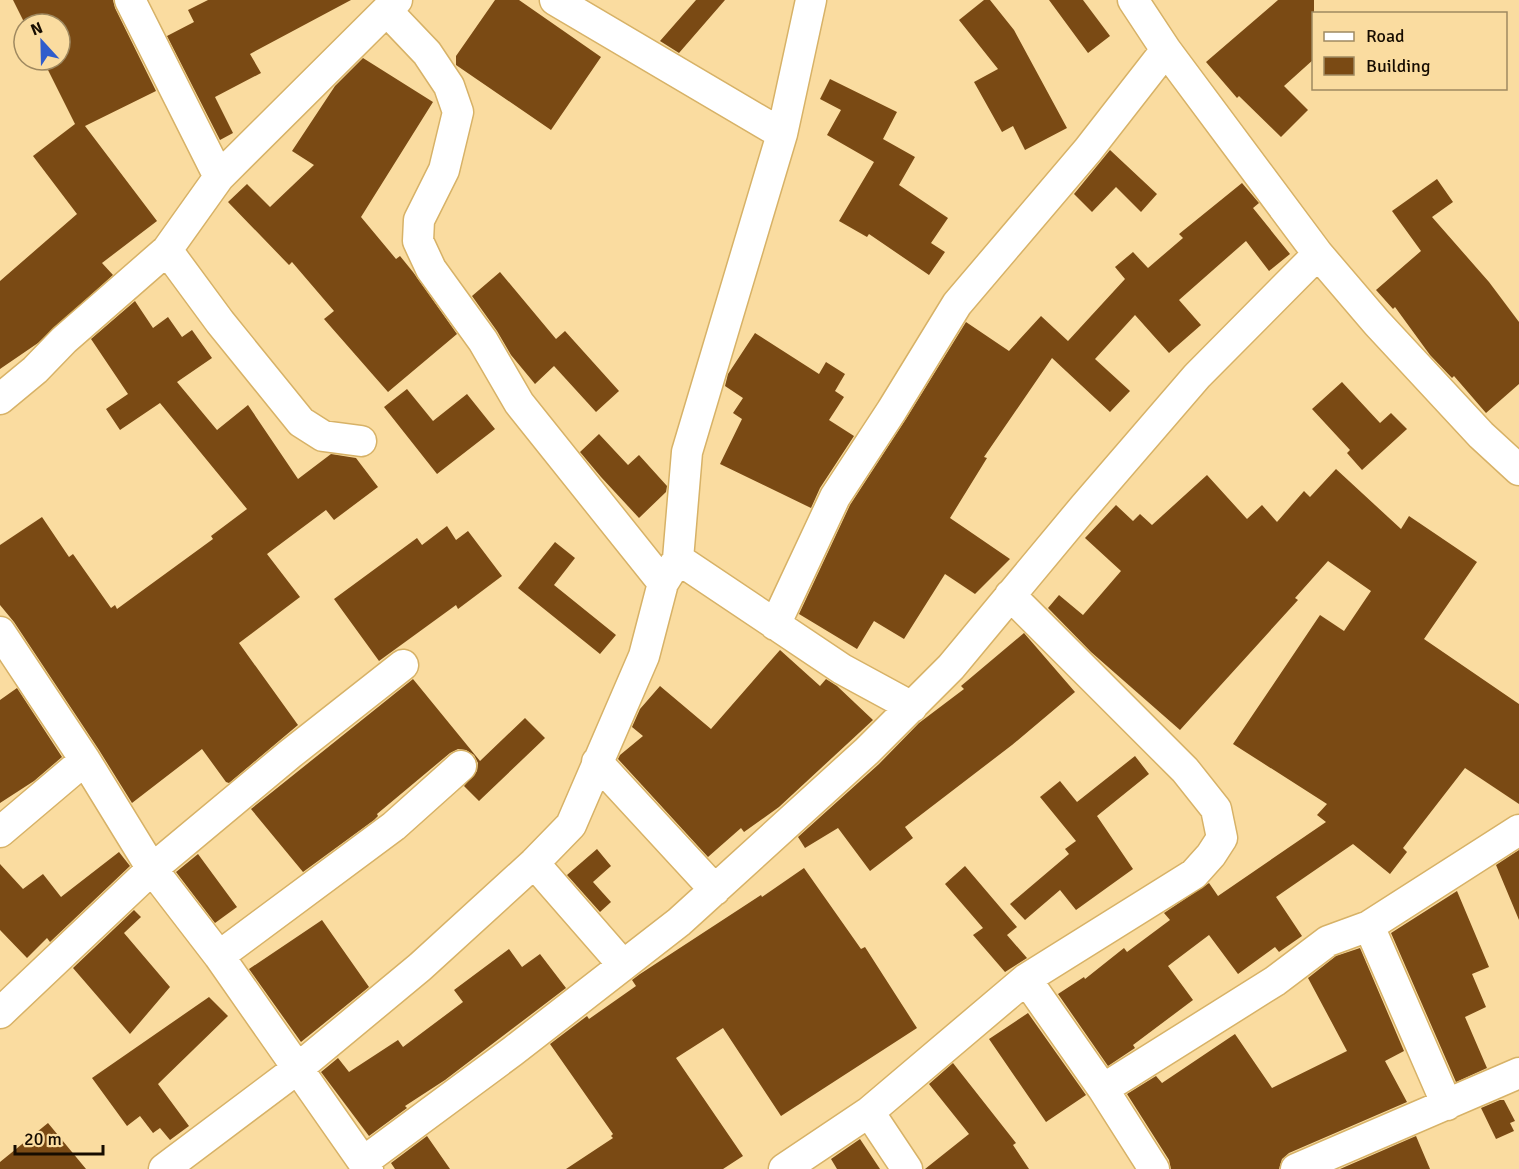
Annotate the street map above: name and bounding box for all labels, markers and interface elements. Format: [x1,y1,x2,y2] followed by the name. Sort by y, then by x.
[12,12,72,72] north arrow
[1312,12,1507,90] legend
[28,18,46,40] text: N
[1366,25,1405,47] text: Road
[1366,55,1430,77] text: Building
[15,1118,104,1156] scale bar
[24,1128,62,1150] text: 20 m

